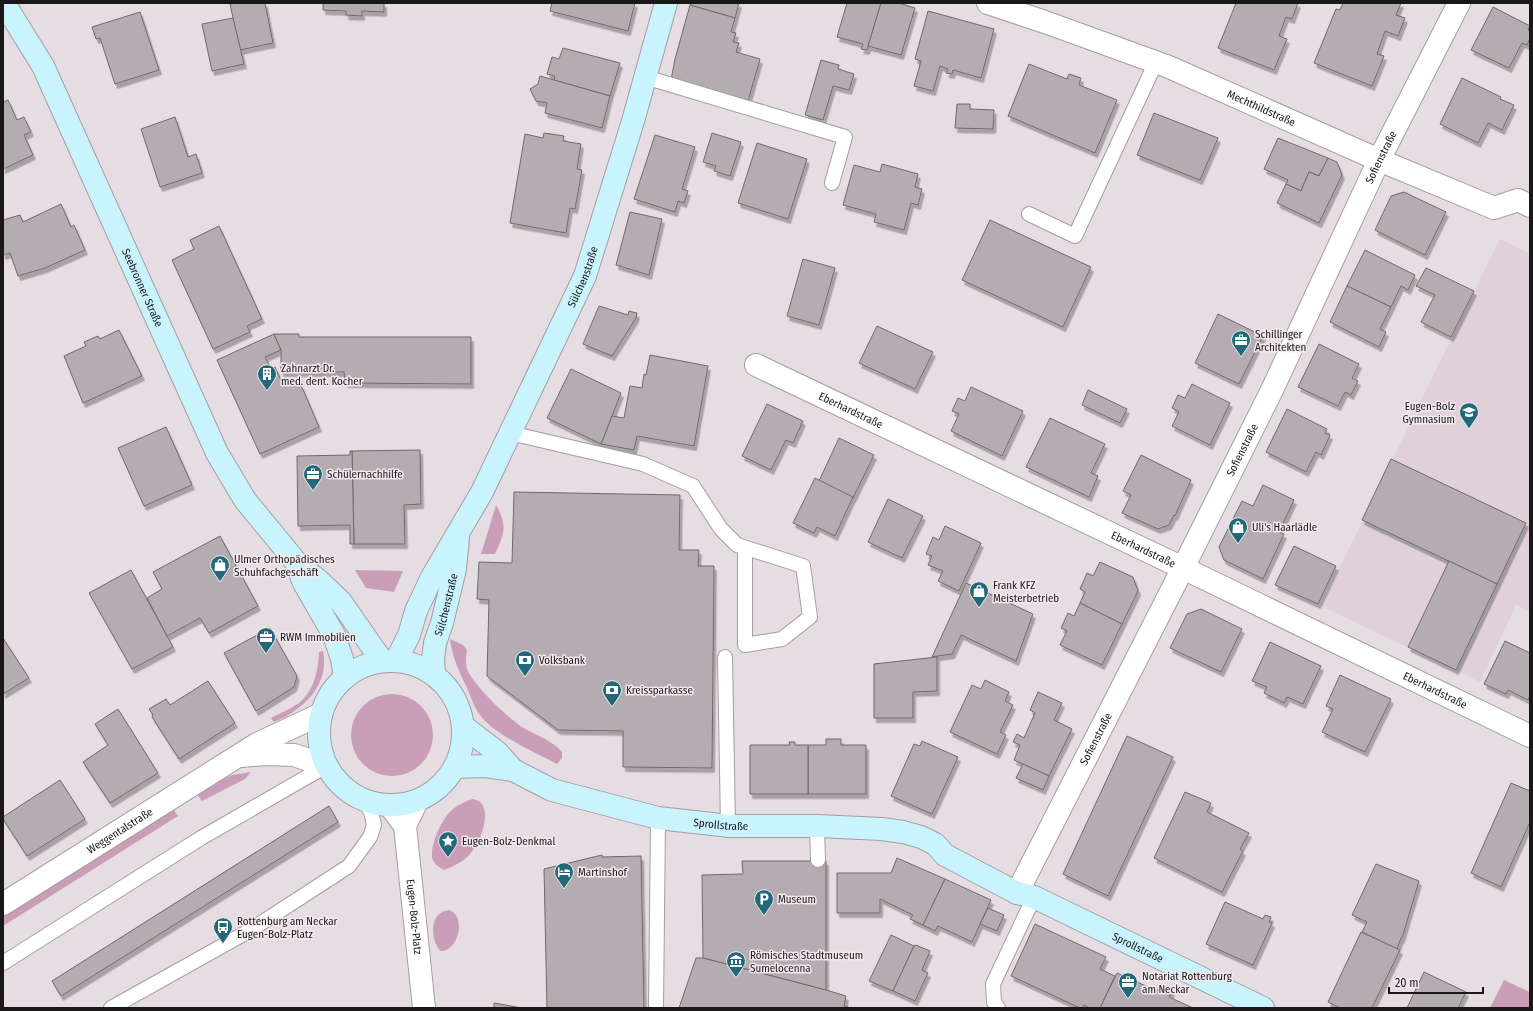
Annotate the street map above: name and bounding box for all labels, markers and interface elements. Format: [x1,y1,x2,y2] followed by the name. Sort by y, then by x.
[1225,87,1297,129] street label: Mechthildstraße
[1363,129,1399,185] street label: Sofienstraße
[565,245,600,309] street label: Sülchenstraße
[119,246,166,329] street label: Seebronner Straße
[1255,328,1306,354] place label: Schillinger Architekten
[1230,329,1252,357] office icon: Schillinger Architekten
[281,362,363,388] place label: Zahnarzt Dr. med. dent. Kocher
[256,363,278,391] building icon: Zahnarzt Dr. med. dent. Kocher
[817,389,885,431] street label: Eberhardstraße
[1403,400,1456,426] place label: Eugen-Bolz Gymnasium
[1458,401,1480,429] school or university icon: Eugen-Bolz Gymnasium
[1224,422,1261,478] street label: Sofienstraße
[302,463,324,491] office icon: Schülernachhilfe
[327,468,403,481] place label: Schülernachhilfe
[1227,516,1249,544] shop icon: Uli's Haarlädle
[1252,521,1317,534] place label: Uli's Haarlädle
[1109,528,1178,570] street label: Eberhardstraße
[234,553,335,579] place label: Ulmer Orthopädisches Schuhfachgeschäft
[209,554,231,582] shop icon: Ulmer Orthopädisches Schuhfachgeschäft
[431,572,460,638] street label: Sülchenstraße
[993,579,1059,605] place label: Frank KFZ Meisterbetrieb
[968,580,990,608] shop icon: Frank KFZ Meisterbetrieb
[255,626,277,654] office icon: RWM Immobilien
[280,631,356,644] place label: RWM Immobilien
[514,649,536,677] bank icon: Volksbank
[539,654,586,667] place label: Volksbank
[1401,669,1469,711] street label: Eberhardstraße
[601,679,623,707] bank icon: Kreissparkasse
[626,684,693,697] place label: Kreissparkasse
[1077,711,1114,767] street label: Sofienstraße
[84,805,155,856] street label: Weggentalstraße
[693,815,748,833] street label: Sprollstraße
[437,830,459,858] place icon: Eugen-Bolz-Denkmal
[462,835,555,848] place label: Eugen-Bolz-Denkmal
[553,861,575,889] hotel icon: Martinshof
[578,866,627,879] place label: Martinshof
[404,878,425,956] street label: Eugen-Bolz-Platz
[753,888,775,916] parking icon: Museum
[778,893,816,906] place label: Museum
[237,915,338,941] place label: Rottenburg am Neckar Eugen-Bolz-Platz
[212,916,234,944] bus stop icon: Rottenburg am Neckar Eugen-Bolz-Platz
[1110,930,1165,965] street label: Sprollstraße
[750,949,863,975] place label: Römisches Stadtmuseum Sumelocenna
[725,950,747,978] museum icon: Römisches Stadtmuseum Sumelocenna
[1389,969,1483,995] scale bar
[1142,970,1233,996] place label: Notariat Rottenburg am Neckar
[1117,971,1139,999] office icon: Notariat Rottenburg am Neckar
[1395,976,1419,990] text: 20 m

